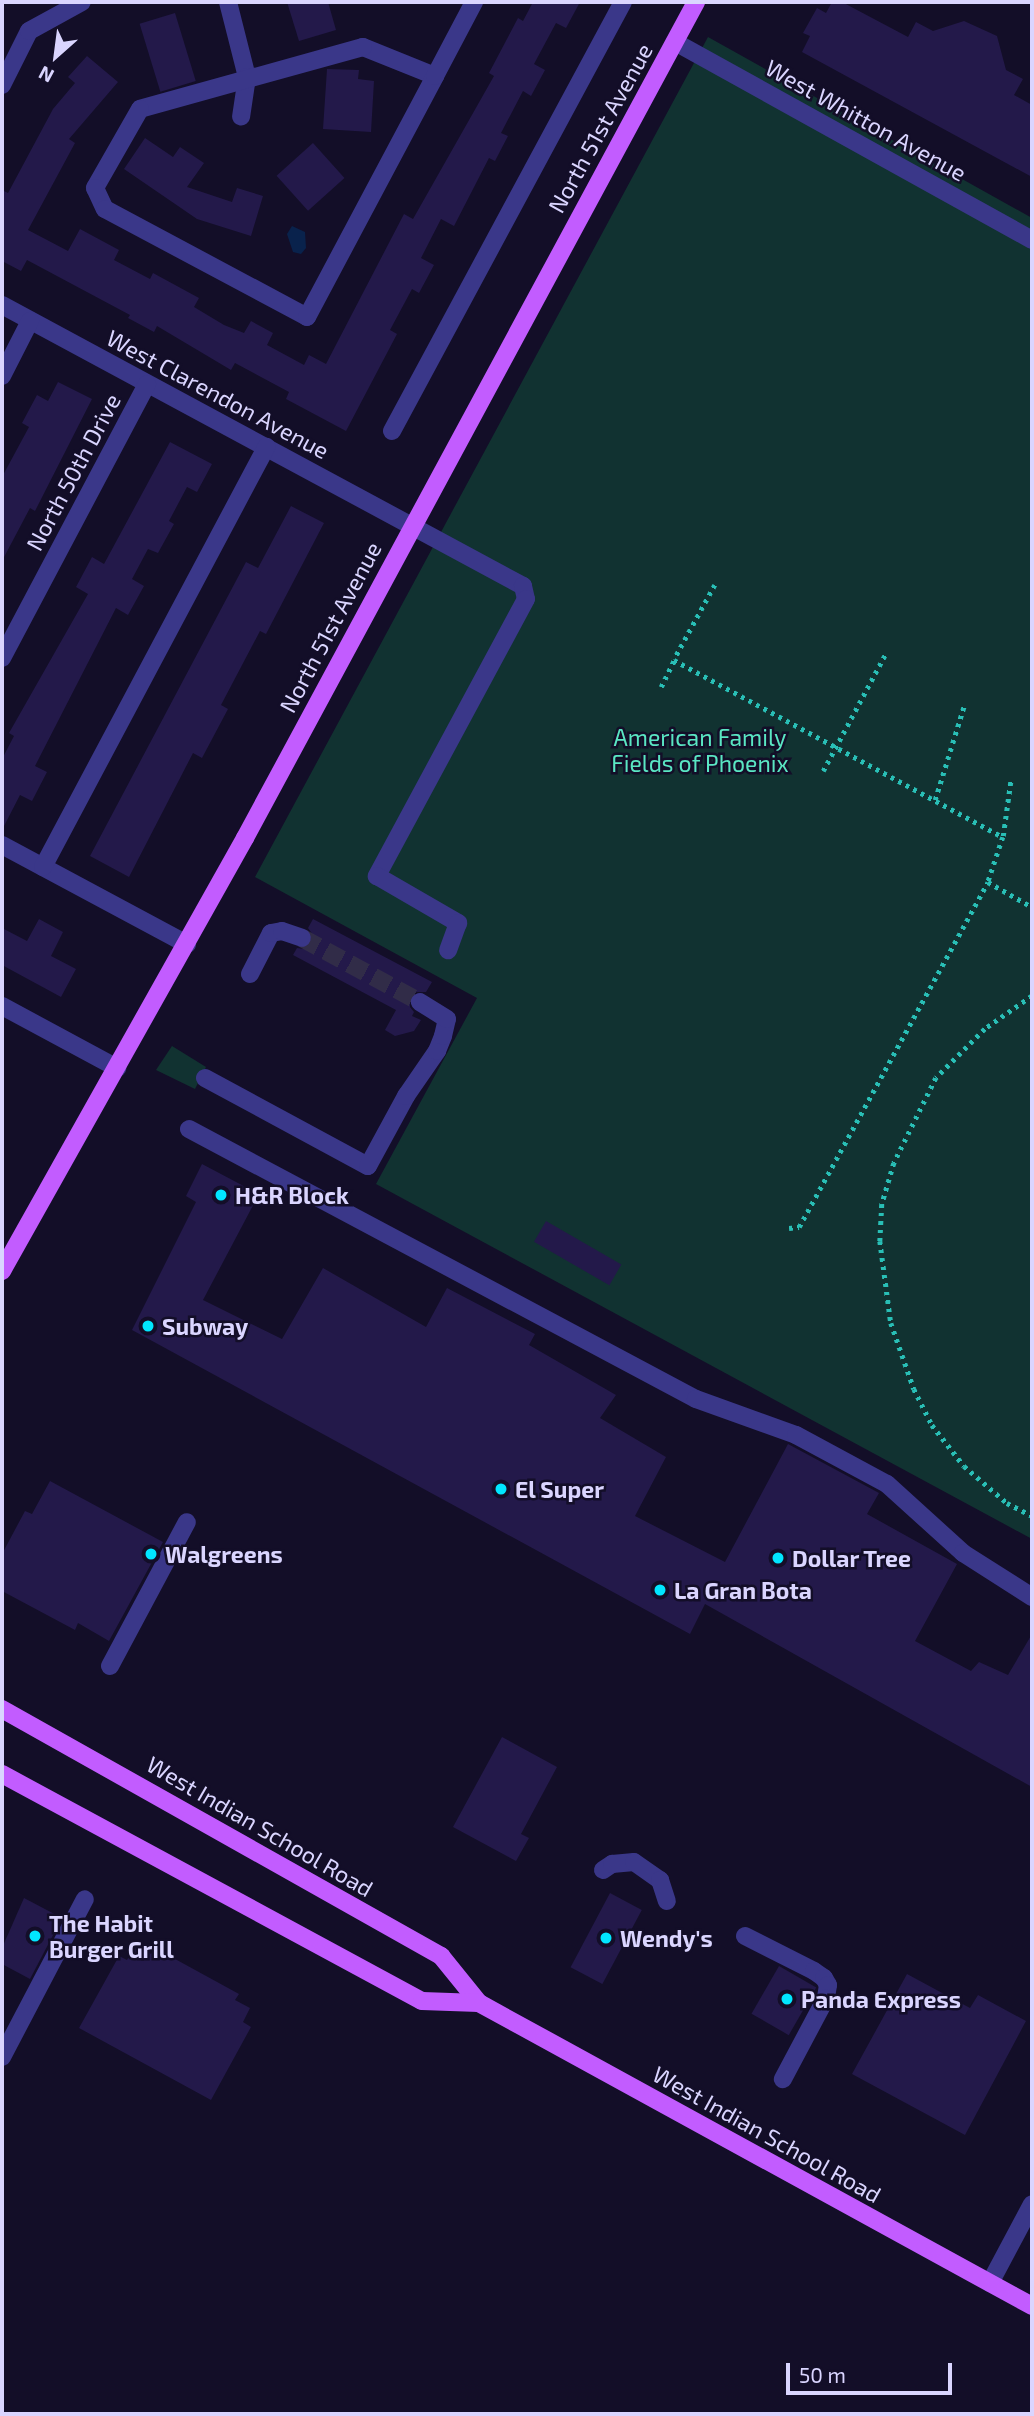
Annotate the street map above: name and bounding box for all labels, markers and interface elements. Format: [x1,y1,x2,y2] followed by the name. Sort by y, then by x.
[21,21,91,91] north arrow
[542,38,658,218] street label: North 51st Avenue
[760,53,972,187] street label: West Whitton Avenue
[34,62,57,88] text: N
[102,324,334,464] street label: West Clarendon Avenue
[20,389,126,555] street label: North 50th Drive
[273,537,387,717] street label: North 51st Avenue
[611,723,789,777] park label: American Family Fields of Phoenix
[235,1181,349,1209] place label: H&R Block
[213,1187,229,1203] marker: H&R Block
[162,1312,248,1340] place label: Subway
[140,1318,156,1334] marker: Subway
[515,1475,605,1503] place label: El Super
[493,1481,509,1497] marker: El Super
[165,1540,283,1568] place label: Walgreens
[792,1544,912,1572] place label: Dollar Tree
[143,1546,159,1562] marker: Walgreens
[770,1550,786,1566] marker: Dollar Tree
[674,1576,812,1604] place label: La Gran Bota
[652,1582,668,1598] marker: La Gran Bota
[142,1750,378,1902] street label: West Indian School Road
[49,1909,174,1963] place label: The Habit Burger Grill
[620,1924,713,1952] place label: Wendy's
[27,1928,43,1944] marker: The Habit Burger Grill
[598,1930,614,1946] marker: Wendy's
[801,1985,961,2013] place label: Panda Express
[779,1991,795,2007] marker: Panda Express
[648,2060,886,2208] street label: West Indian School Road
[789,2350,955,2394] scale bar
[799,2362,846,2387] text: 50 m

